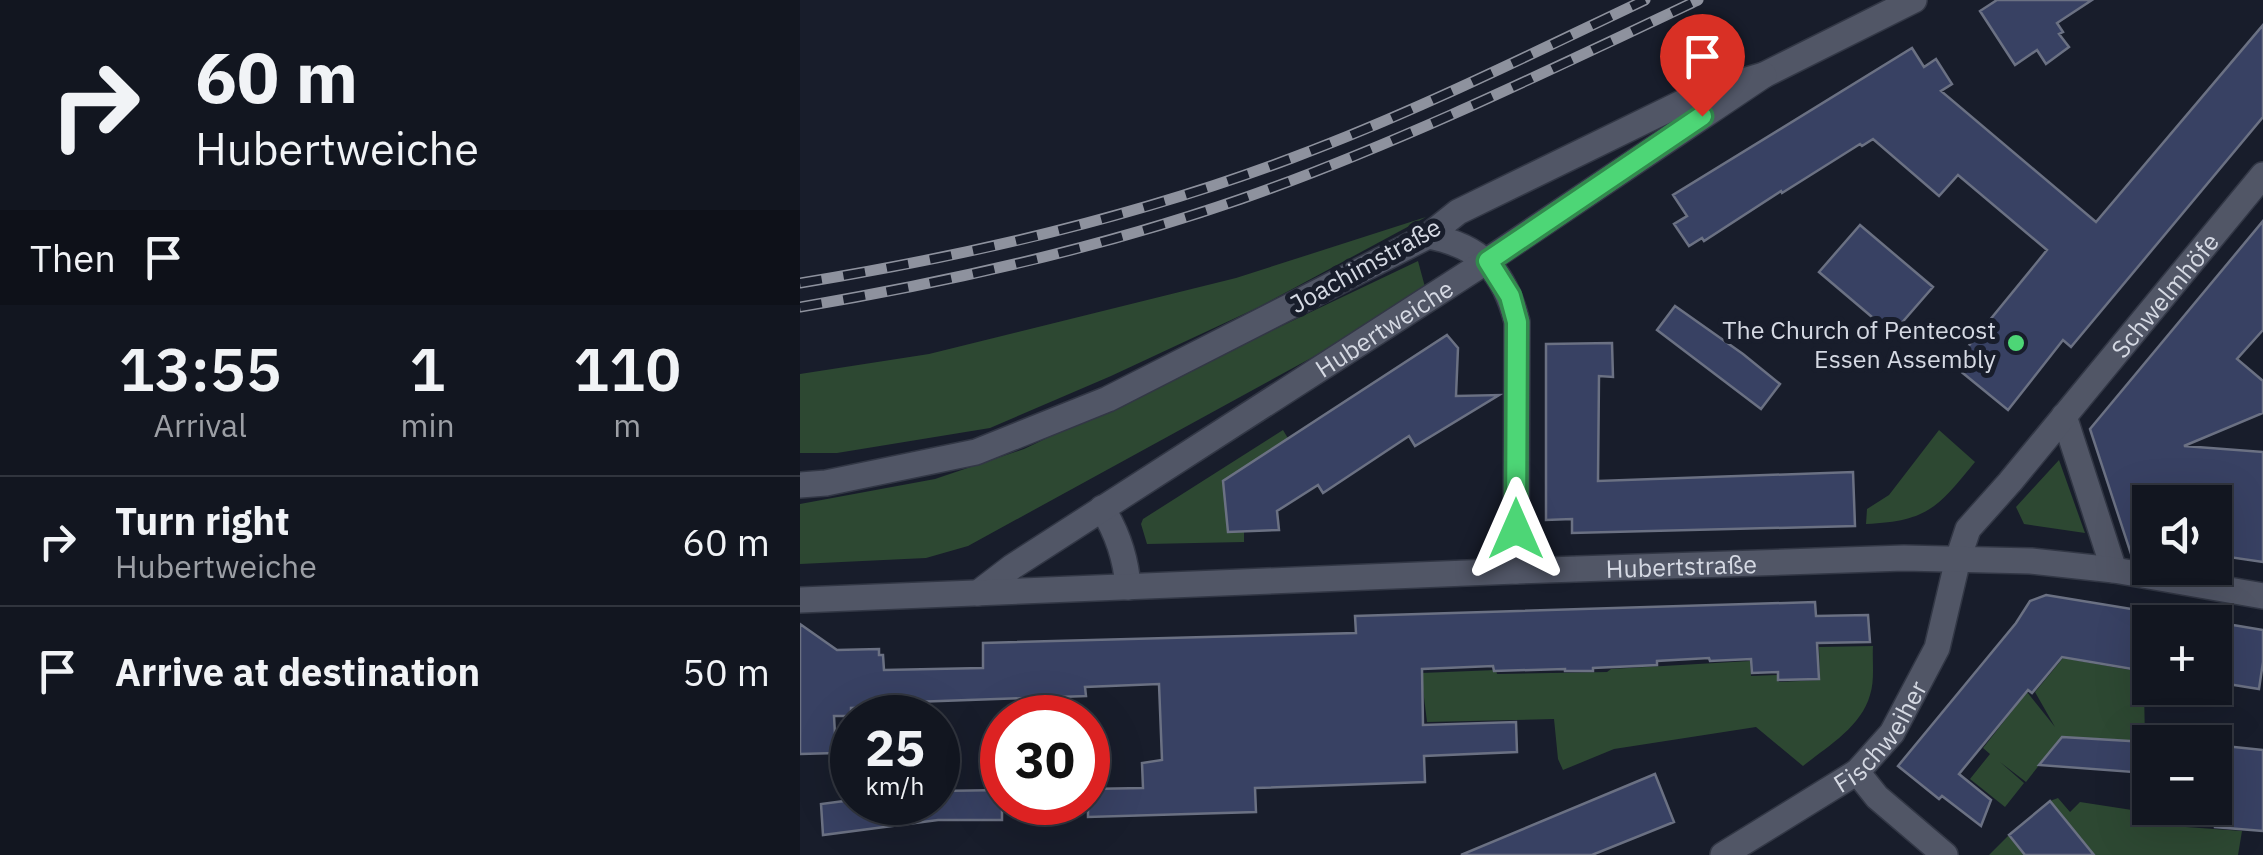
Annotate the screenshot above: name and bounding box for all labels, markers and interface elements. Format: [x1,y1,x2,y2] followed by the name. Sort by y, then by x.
[1660,14,1745,117] pin
[1675,29,1730,84] icon: arrive
[195,31,358,122] text: 60 m
[30,40,160,170] icon: right
[195,119,479,177] text: Hubertweiche
[1284,210,1446,320] street label: Joachimstraße
[2103,225,2226,364] street label: Schwelmhöfe
[136,230,191,285] icon: arrive
[30,233,116,282] text: Then
[1308,271,1459,384] street label: Hubertweiche
[1722,313,1997,375] place label: The Church of Pentecost Essen Assembly
[119,329,282,408] text: 13:55
[410,329,446,408] text: 1
[573,329,681,408] text: 110
[2005,332,2027,354] marker: The Church of Pentecost Essen Assembly
[154,404,247,446] text: Arrival
[400,404,455,446] text: min
[613,404,641,446] text: m
[1464,477,1568,581] position arrow
[2132,485,2232,825] map controls
[2132,485,2232,585] button: sound
[115,496,290,545] text: Turn right
[30,514,85,569] icon: right
[682,517,770,566] text: 60 m
[115,545,317,587] text: Hubertweiche
[1605,546,1757,584] street label: Hubertstraße
[2132,605,2232,705] button: +
[30,644,85,699] icon: arrive
[115,647,480,696] text: Arrive at destination
[682,647,770,696] text: 50 m
[1827,674,1934,799] street label: Fischweiher
[980,695,1110,825] speed limit sign: 30
[865,715,925,780] text: 25
[2132,725,2232,825] button: −
[866,769,924,802] text: km/h

